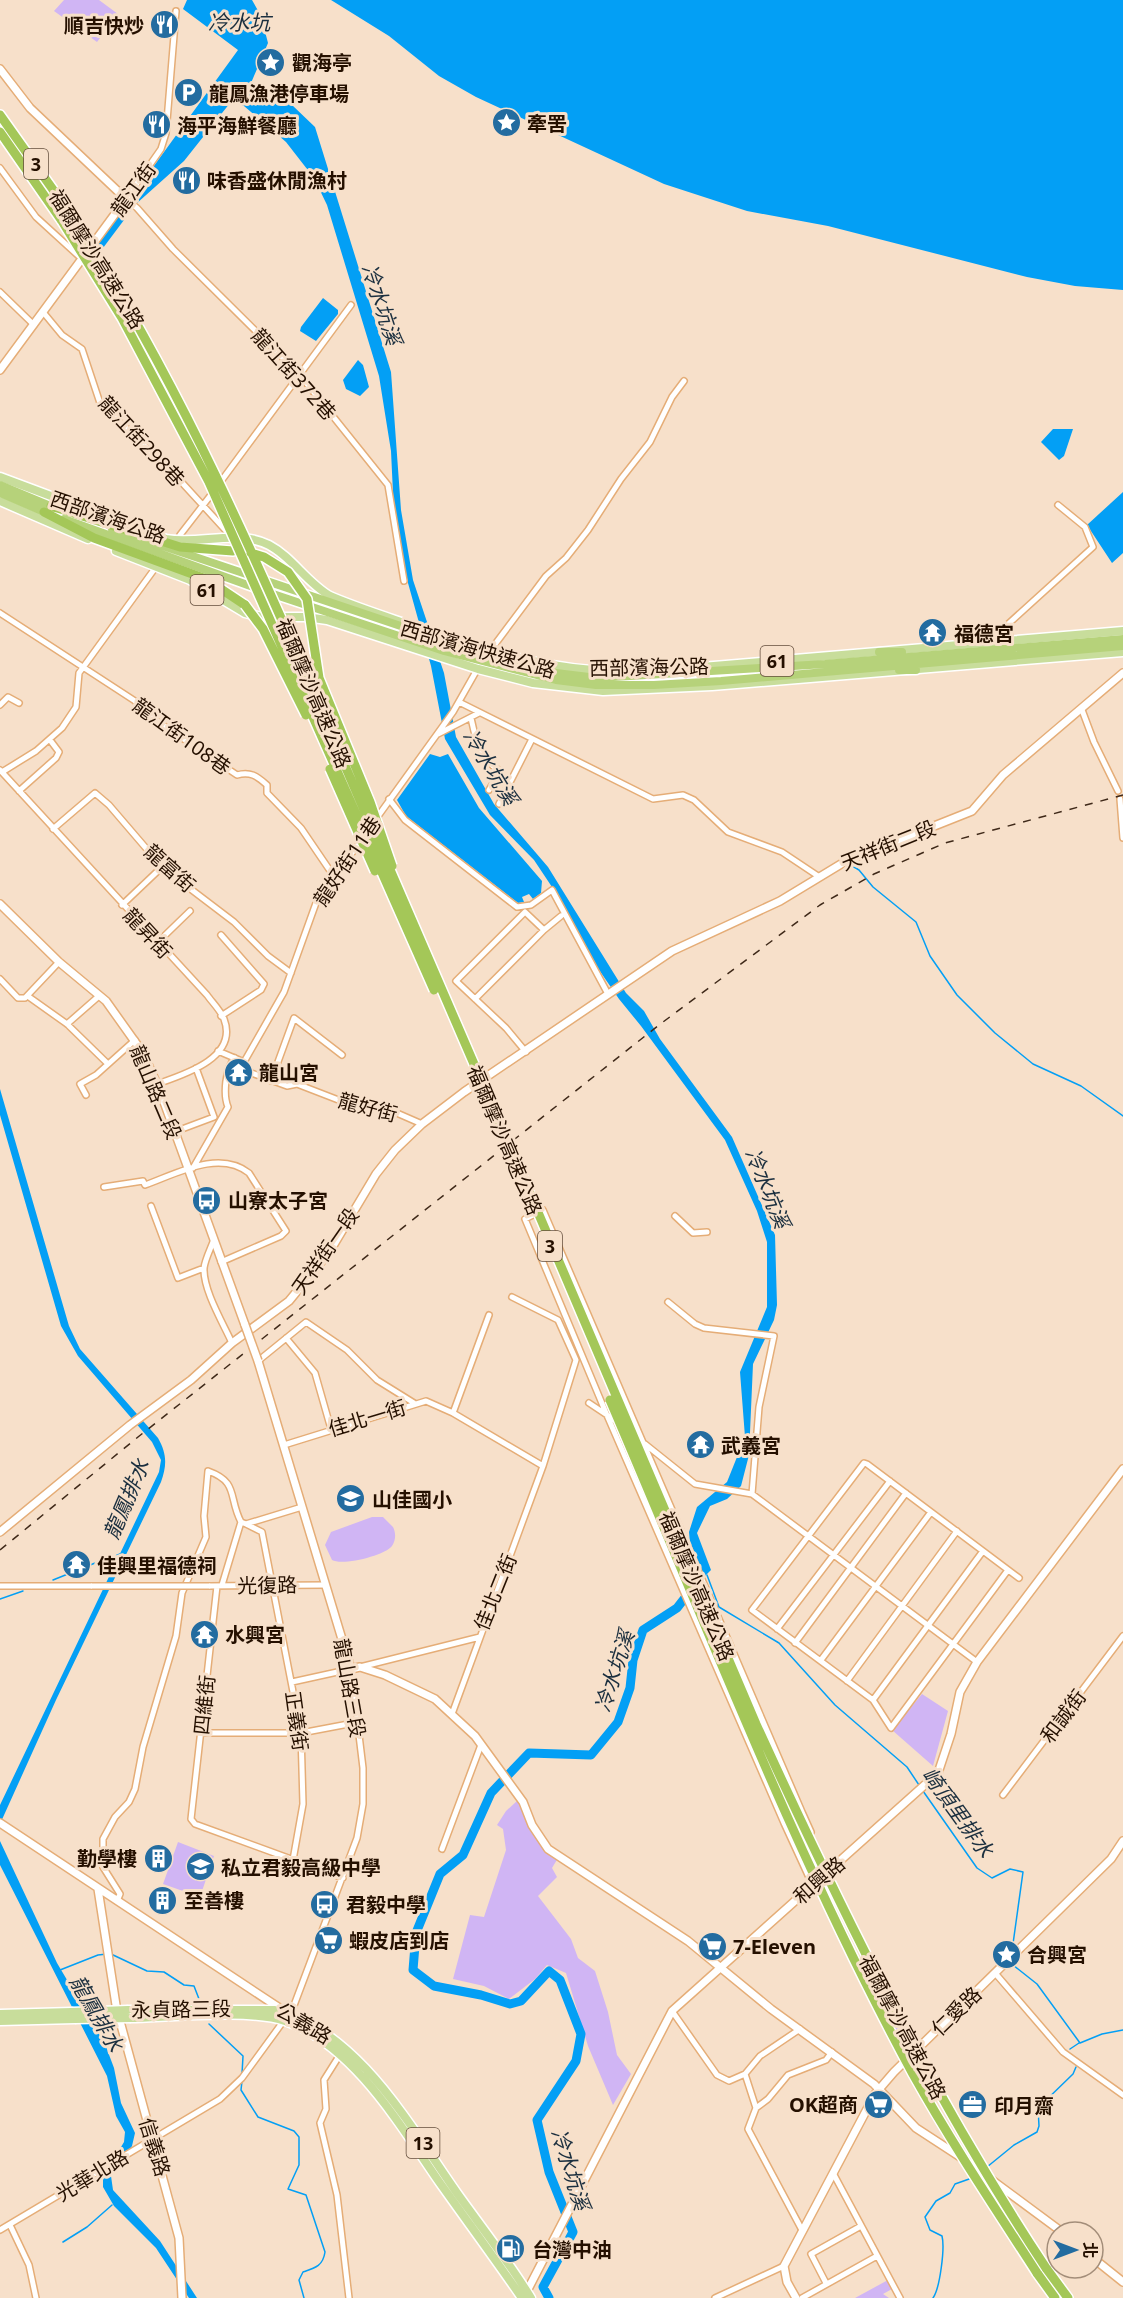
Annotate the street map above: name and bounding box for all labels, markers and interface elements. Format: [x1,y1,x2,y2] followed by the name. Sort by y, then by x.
[208,8,273,36] water label: 冷水坑
[149,9,181,41] restaurant icon: 順吉快炒
[64,12,144,39] place label: 順吉快炒
[255,46,287,78] place icon: 觀海亭
[292,49,352,76] place label: 觀海亭
[172,77,204,109] parking icon: 龍鳳漁港停車場
[209,80,349,107] place label: 龍鳳漁港停車場
[490,107,522,139] place icon: 牽罟
[140,109,172,141] restaurant icon: 海平海鮮餐廳
[527,110,567,137] place label: 牽罟
[177,112,297,139] place label: 海平海鮮餐廳
[24,149,48,179] road number: 3
[104,157,162,221] street label: 龍江街
[170,164,202,196] restaurant icon: 味香盛休閒漁村
[207,167,347,194] place label: 味香盛休閒漁村
[43,184,151,334] street label: 福爾摩沙高速公路
[356,260,409,351] water label: 冷水坑溪
[246,322,342,426] street label: 龍江街372巷
[93,390,191,492] street label: 龍江街298巷
[47,485,169,549] street label: 西部濱海公路
[190,575,224,605] road number: 61
[270,614,358,772] street label: 福爾摩沙高速公路
[397,614,559,684] street label: 西部濱海快速公路
[917,617,949,649] temple icon: 福德宮
[954,620,1014,647] place label: 福德宮
[760,646,794,676] road number: 61
[589,652,709,682] street label: 西部濱海公路
[128,691,236,781] street label: 龍江街108巷
[457,724,526,813] water label: 冷水坑溪
[307,811,387,911] street label: 龍好街11巷
[837,814,939,876] street label: 天祥街二段
[139,838,201,898] street label: 龍富街
[118,902,178,964] street label: 龍昇街
[124,1041,188,1143] street label: 龍山路二段
[222,1056,254,1088] temple icon: 龍山宮
[259,1059,319,1086] place label: 龍山宮
[461,1061,549,1219] street label: 福爾摩沙高速公路
[336,1086,400,1128] street label: 龍好街
[739,1144,798,1235] water label: 冷水坑溪
[191,1184,223,1216] bus stop icon: 山寮太子宮
[228,1187,328,1214] place label: 山寮太子宮
[285,1202,365,1300] street label: 天祥街一段
[538,1231,562,1261] road number: 3
[325,1393,409,1443] street label: 佳北一街
[684,1429,716,1461] temple icon: 武義宮
[721,1432,781,1459] place label: 武義宮
[97,1454,156,1543] water label: 龍鳳排水
[335,1483,367,1515] school or university icon: 山佳國小
[372,1486,452,1513] place label: 山佳國小
[653,1507,741,1665] street label: 福爾摩沙高速公路
[60,1549,92,1581] temple icon: 佳興里福德祠
[467,1550,523,1634] street label: 佳北二街
[97,1552,217,1579] place label: 佳興里福德祠
[237,1571,297,1599] street label: 光復路
[188,1618,220,1650] temple icon: 水興宮
[225,1621,285,1648] place label: 水興宮
[588,1624,641,1715] water label: 冷水坑溪
[328,1636,372,1740] street label: 龍山路三段
[187,1674,221,1736] street label: 四維街
[1034,1684,1092,1748] street label: 和誠街
[279,1689,315,1753] street label: 正義街
[916,1761,1001,1864] water label: 崎頂里排水
[142,1842,174,1874] building icon: 勤學樓
[77,1845,137,1872] place label: 勤學樓
[788,1850,850,1910] street label: 和興路
[184,1851,216,1883] school or university icon: 私立君毅高級中學
[221,1854,381,1881] place label: 私立君毅高級中學
[147,1884,179,1916] building icon: 至善樓
[184,1887,244,1914] place label: 至善樓
[309,1888,341,1920] bus stop icon: 君毅中學
[346,1891,426,1918] place label: 君毅中學
[312,1924,344,1956] supermarket icon: 蝦皮店到店
[349,1927,449,1954] place label: 蝦皮店到店
[696,1930,728,1962] supermarket icon: 7-Eleven
[733,1933,816,1960] place label: 7-Eleven
[990,1938,1022,1970] place icon: 合興宮
[1027,1941,1087,1968] place label: 合興宮
[854,1950,952,2104] street label: 福爾摩沙高速公路
[64,1970,131,2057] water label: 龍鳳排水
[925,1980,987,2042] street label: 仁愛路
[131,1995,231,2023] street label: 永貞路三段
[271,1996,337,2050] street label: 公義路
[863,2088,895,2120] supermarket icon: OK超商
[957,2089,989,2121] office icon: 印月齋
[789,2091,858,2118] place label: OK超商
[994,2092,1054,2119] place label: 印月齋
[133,2114,177,2180] street label: 信義路
[545,2125,598,2216] water label: 冷水坑溪
[406,2128,440,2158] road number: 13
[51,2143,133,2207] street label: 光華北路
[1045,2220,1105,2280] north arrow
[495,2233,527,2265] fuel station icon: 台灣中油
[532,2236,612,2263] place label: 台灣中油
[1079,2242,1101,2258] text: 北

